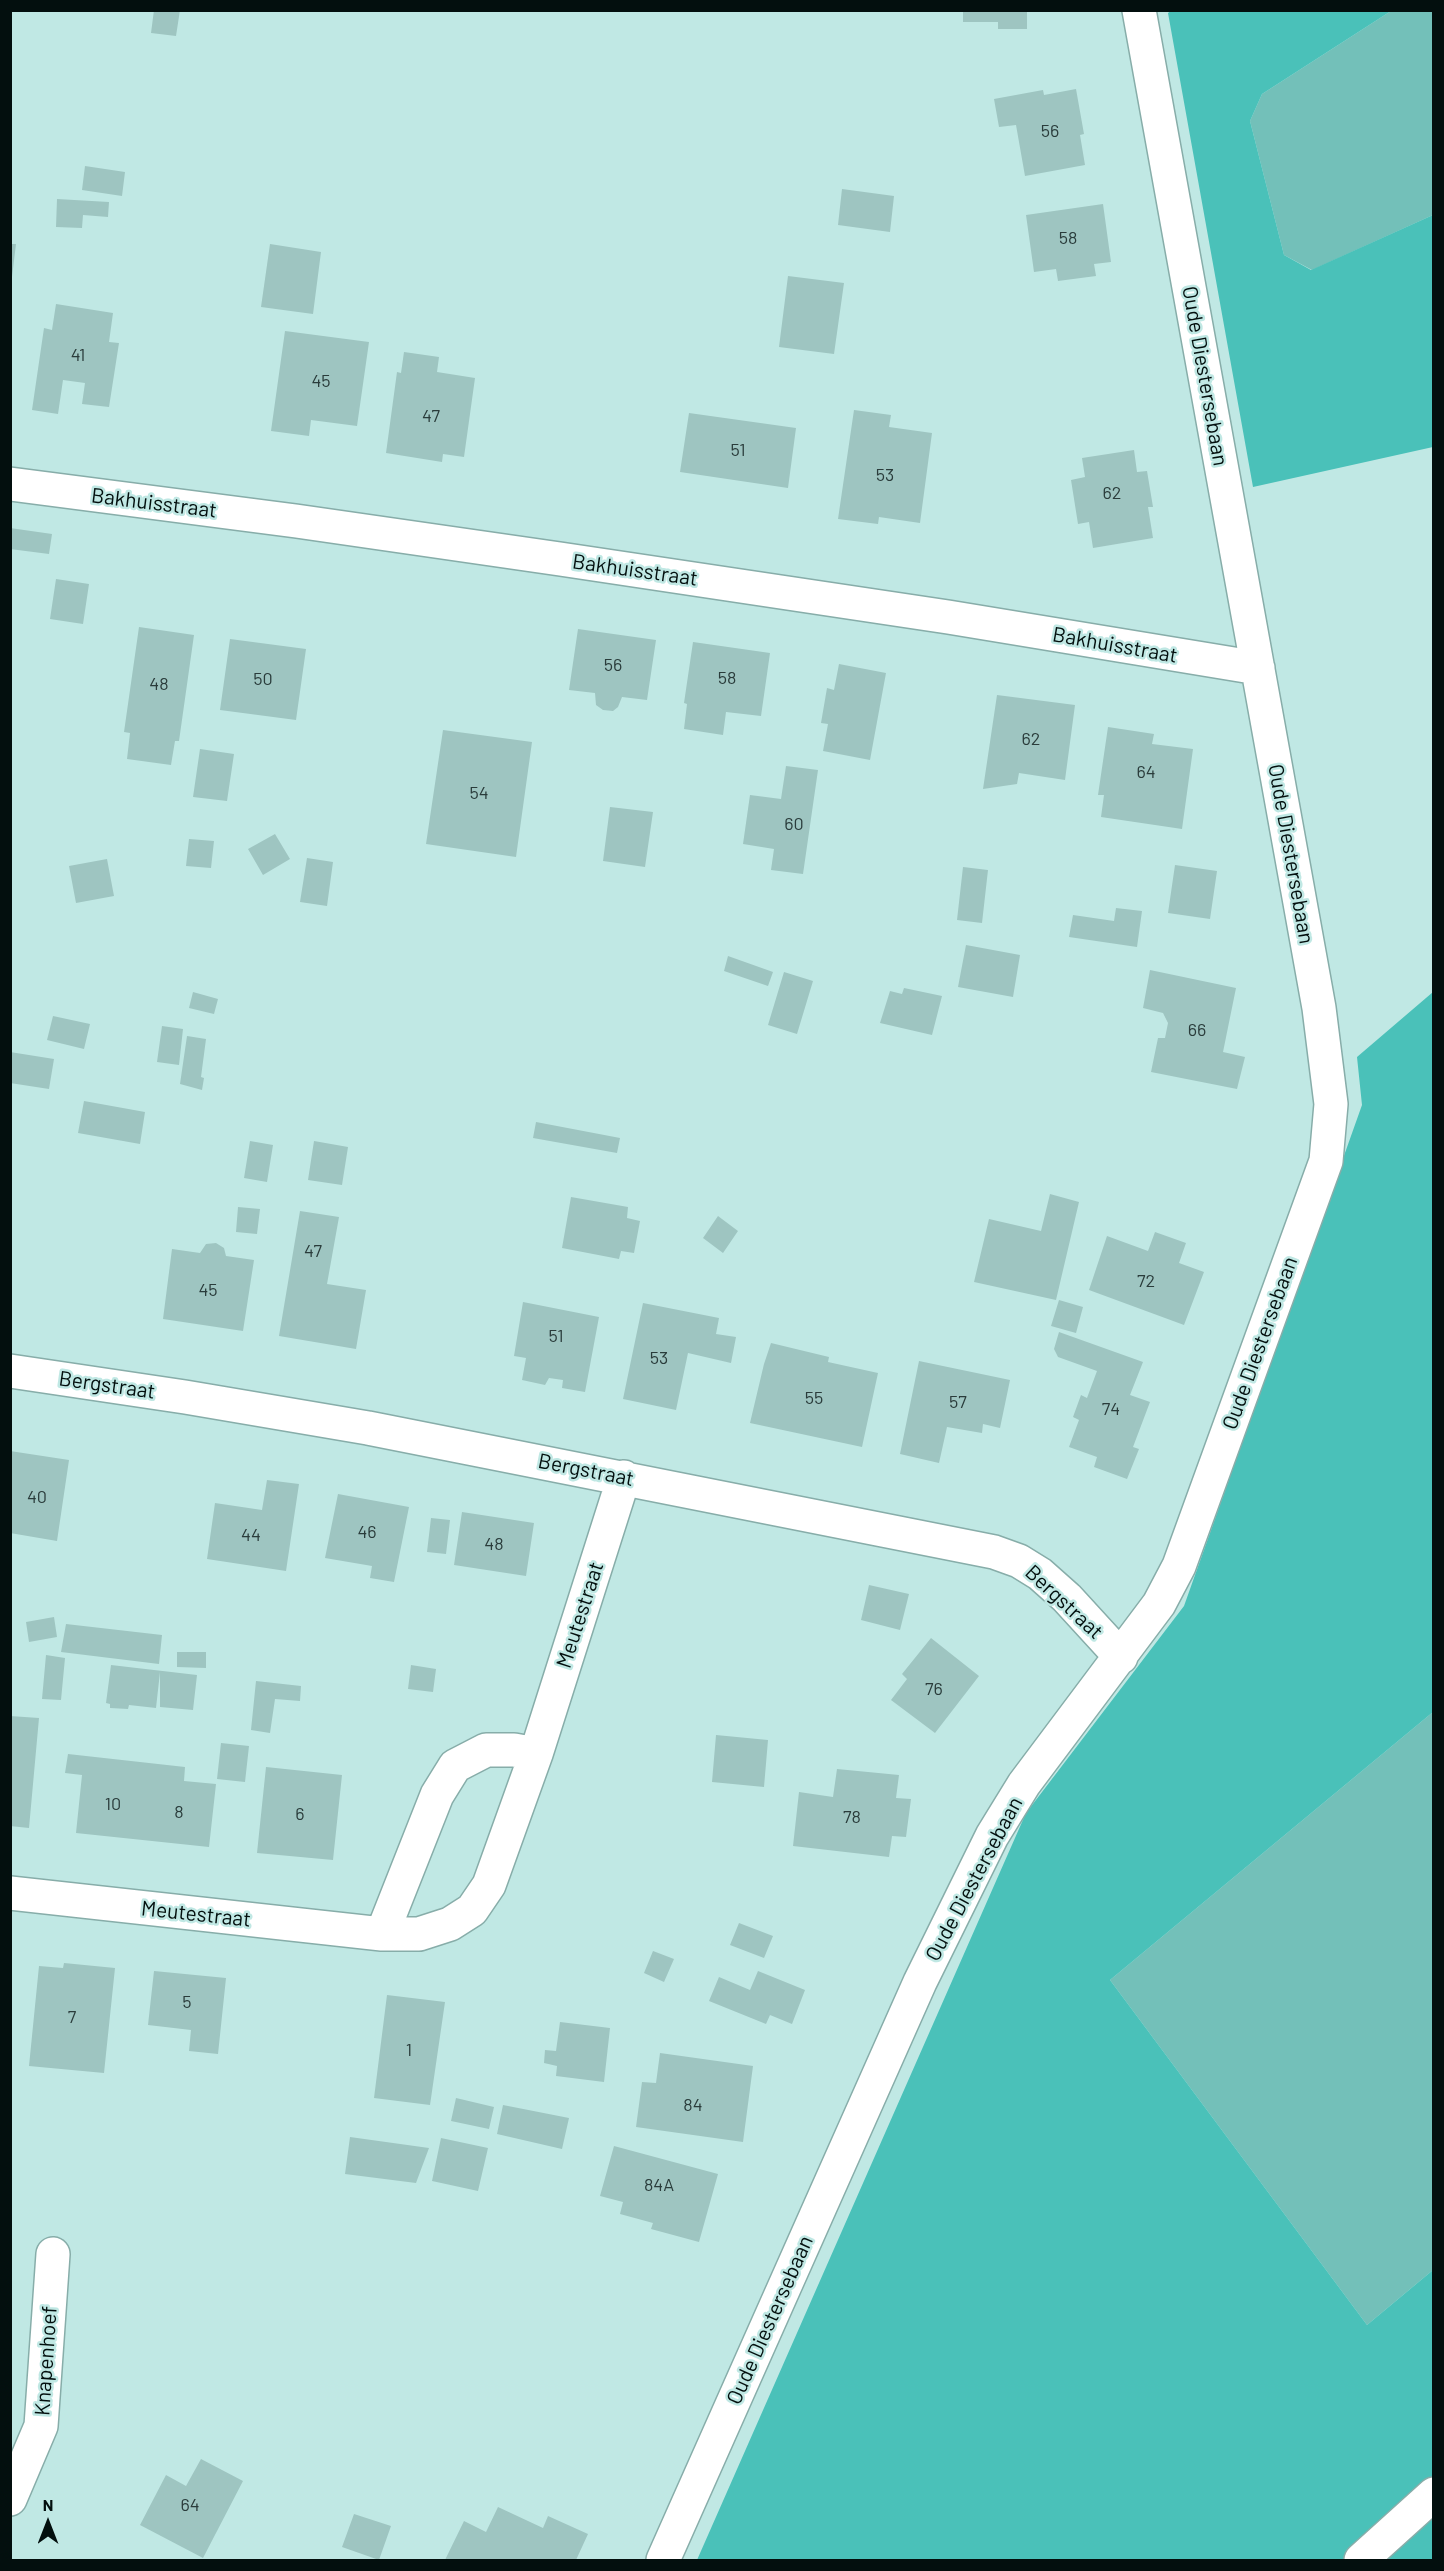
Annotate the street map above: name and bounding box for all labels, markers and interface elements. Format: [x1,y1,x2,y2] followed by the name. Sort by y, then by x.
[1041,120,1059,142] house number: 56
[1059,227,1077,249] house number: 58
[1177,284,1233,468] street label: Oude Diestersebaan
[71,344,85,366] house number: 41
[311,370,331,392] house number: 45
[422,405,440,427] house number: 47
[730,439,746,461] house number: 51
[876,464,894,486] house number: 53
[1103,482,1121,504] house number: 62
[90,483,218,523] street label: Bakhuisstraat
[571,549,699,591] street label: Bakhuisstraat
[1051,622,1179,668] street label: Bakhuisstraat
[604,654,622,676] house number: 56
[718,667,736,689] house number: 58
[253,668,273,690] house number: 50
[149,673,169,695] house number: 48
[1022,728,1040,750] house number: 62
[1136,761,1156,783] house number: 64
[1263,762,1319,946] street label: Oude Diestersebaan
[469,782,489,804] house number: 54
[784,813,804,835] house number: 60
[1188,1019,1206,1041] house number: 66
[304,1240,322,1262] house number: 47
[1217,1253,1303,1433] street label: Oude Diestersebaan
[1137,1270,1155,1292] house number: 72
[198,1279,218,1301] house number: 45
[548,1325,564,1347] house number: 51
[650,1347,668,1369] house number: 53
[57,1366,157,1404] street label: Bergstraat
[805,1387,823,1409] house number: 55
[949,1391,967,1413] house number: 57
[1102,1398,1120,1420] house number: 74
[536,1448,636,1492] street label: Bergstraat
[27,1486,47,1508] house number: 40
[357,1521,377,1543] house number: 46
[241,1524,261,1546] house number: 44
[484,1533,504,1555] house number: 48
[551,1559,609,1671] street label: Meutestraat
[1020,1560,1108,1644] street label: Bergstraat
[925,1678,943,1700] house number: 76
[105,1793,121,1815] house number: 10
[920,1793,1028,1965] street label: Oude Diestersebaan
[174,1801,184,1823] house number: 8
[295,1803,305,1825] house number: 6
[843,1806,861,1828] house number: 78
[140,1896,252,1932] street label: Meutestraat
[182,1991,192,2013] house number: 5
[68,2006,76,2028] house number: 7
[406,2039,412,2061] house number: 1
[683,2094,703,2116] house number: 84
[644,2174,674,2196] house number: 84A
[721,2232,819,2408] street label: Oude Diestersebaan
[30,2305,62,2417] street label: Knapenhoef
[18,2493,78,2553] north arrow
[180,2494,200,2516] house number: 64
[43,2495,53,2514] text: N

